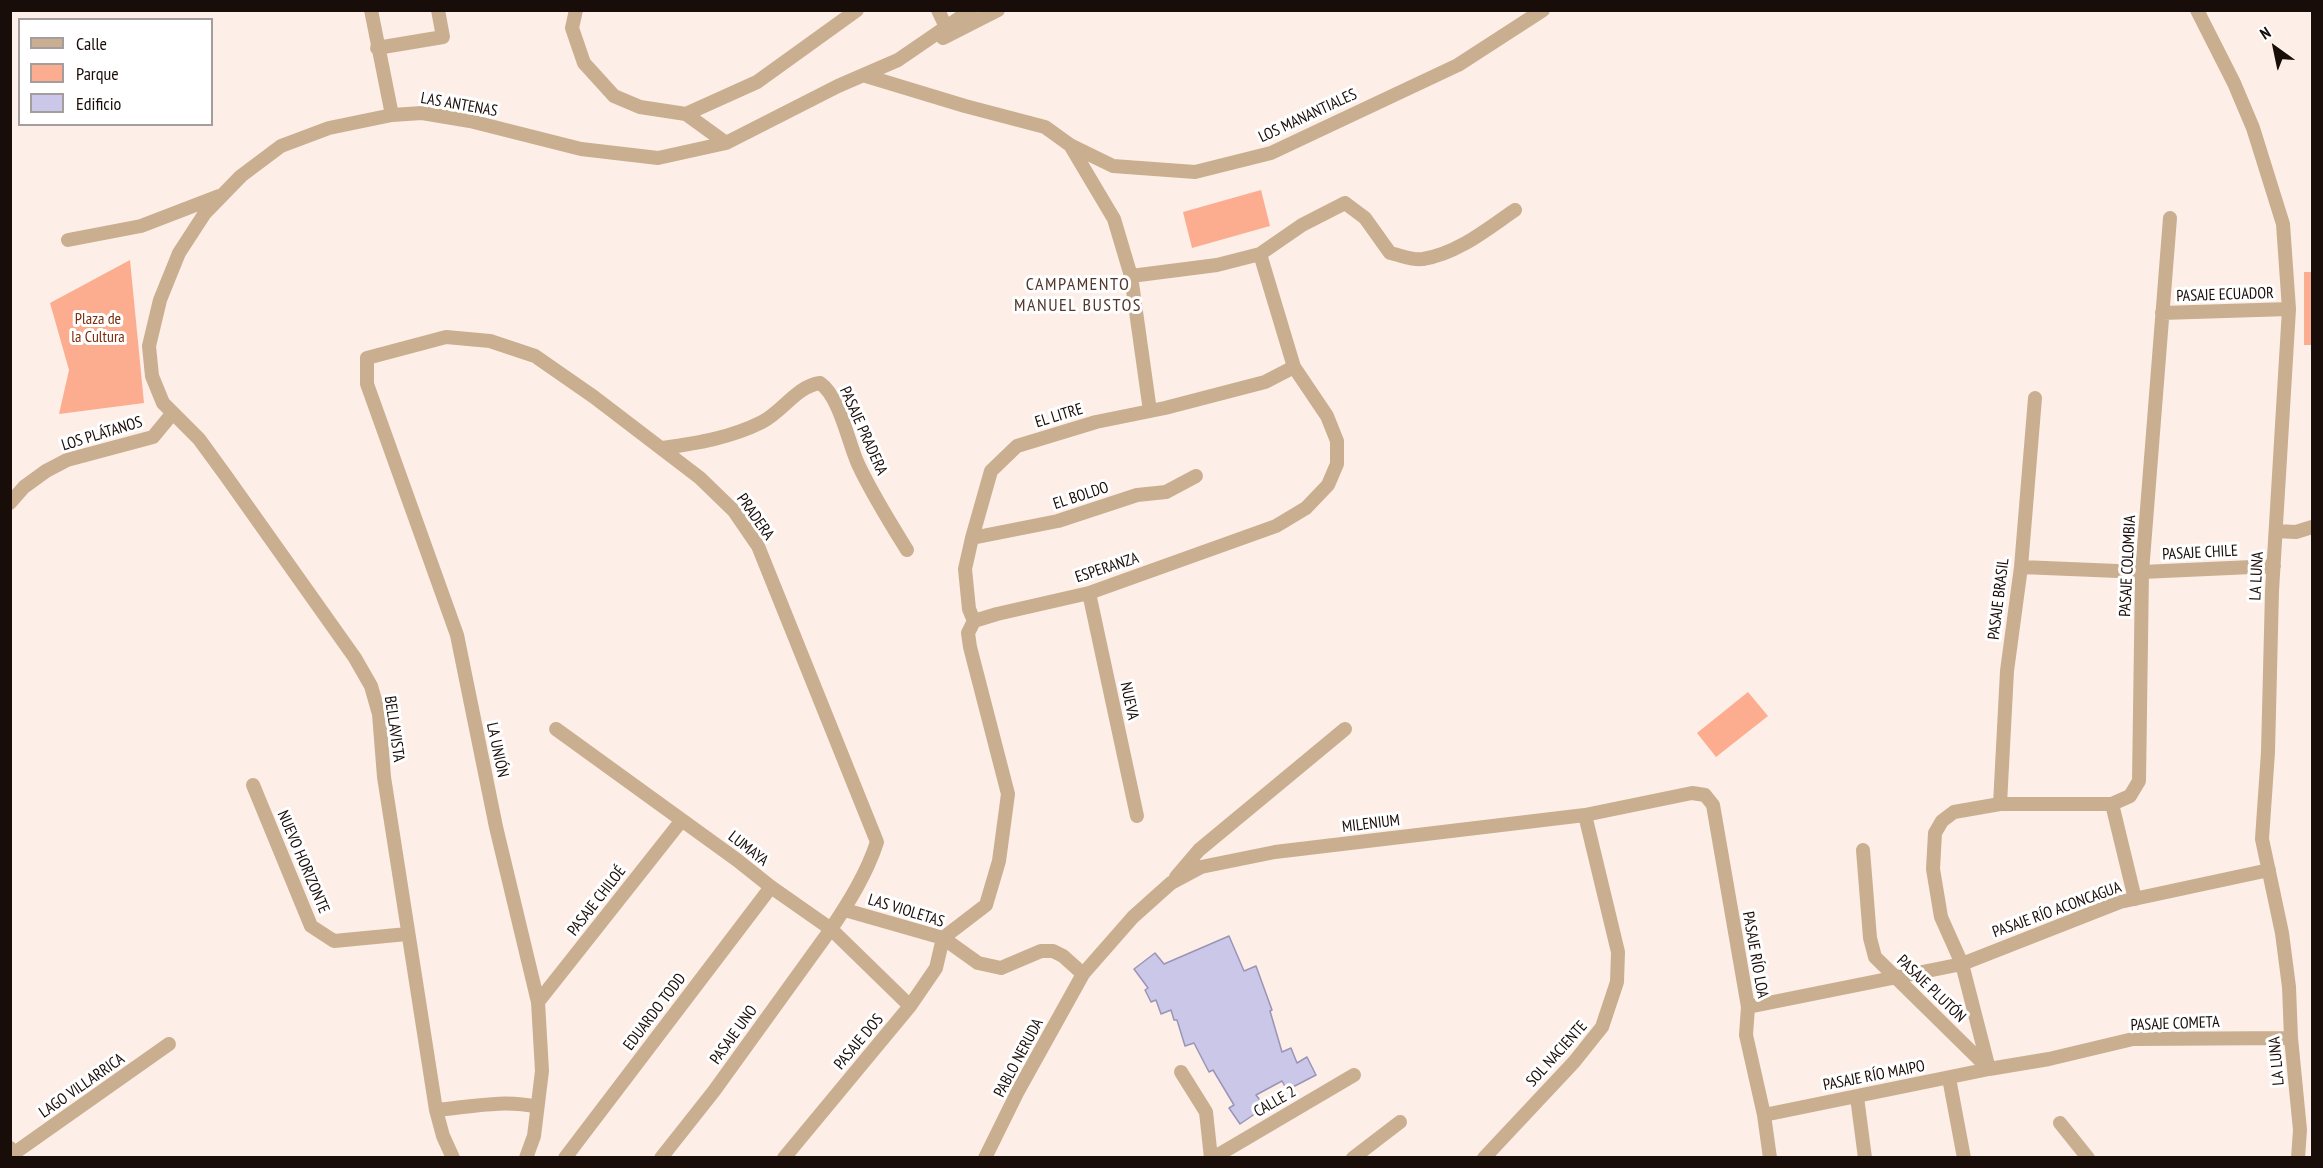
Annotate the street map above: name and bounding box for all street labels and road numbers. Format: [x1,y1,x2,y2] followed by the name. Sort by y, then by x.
[1256,85,1360,147] street label: LOS MANANTIALES
[419,89,499,121] street label: LAS ANTENAS
[2176,284,2274,306] street label: PASAJE ECUADOR
[835,384,891,478] street label: PASAJE PRADERA
[1033,400,1085,432] street label: EL LITRE
[59,413,145,455] street label: LOS PLÁTANOS
[1051,478,1111,514] street label: EL BOLDO
[732,490,778,544] street label: PRADERA
[2116,515,2140,617] street label: PASAJE COLOMBIA
[2162,541,2238,565] street label: PASAJE CHILE
[1073,549,1141,587] street label: ESPERANZA
[2246,551,2268,601] street label: LA LUNA
[1984,557,2014,641] street label: PASAJE BRASIL
[1116,680,1142,722] street label: NUEVA
[380,695,408,763] street label: BELLAVISTA
[482,721,512,779] street label: LA UNIÓN
[273,808,333,916] street label: NUEVO HORIZONTE
[1341,811,1401,837] street label: MILENIUM
[724,827,772,871] street label: LUMAYA
[564,862,630,940] street label: PASAJE CHILOÉ
[1990,878,2124,942] street label: PASAJE RÍO ACONCAGUA
[866,890,946,932] street label: LAS VIOLETAS
[1738,910,1772,1000] street label: PASAJE RÍO LOA
[1892,951,1970,1027] street label: PASAJE PLUTÓN
[620,970,690,1054] street label: EDUARDO TODD
[706,1002,762,1068] street label: PASAJE UNO
[830,1010,888,1074] street label: PASAJE DOS
[2130,1013,2220,1035] street label: PASAJE COMETA
[990,1015,1048,1101] street label: PABLO NERUDA
[1522,1017,1592,1091] street label: SOL NACIENTE
[2265,1036,2289,1086] street label: LA LUNA
[36,1050,128,1122] street label: LAGO VILLARRICA
[1821,1057,1927,1095] street label: PASAJE RÍO MAIPO
[1251,1082,1299,1122] street label: CALLE 2

